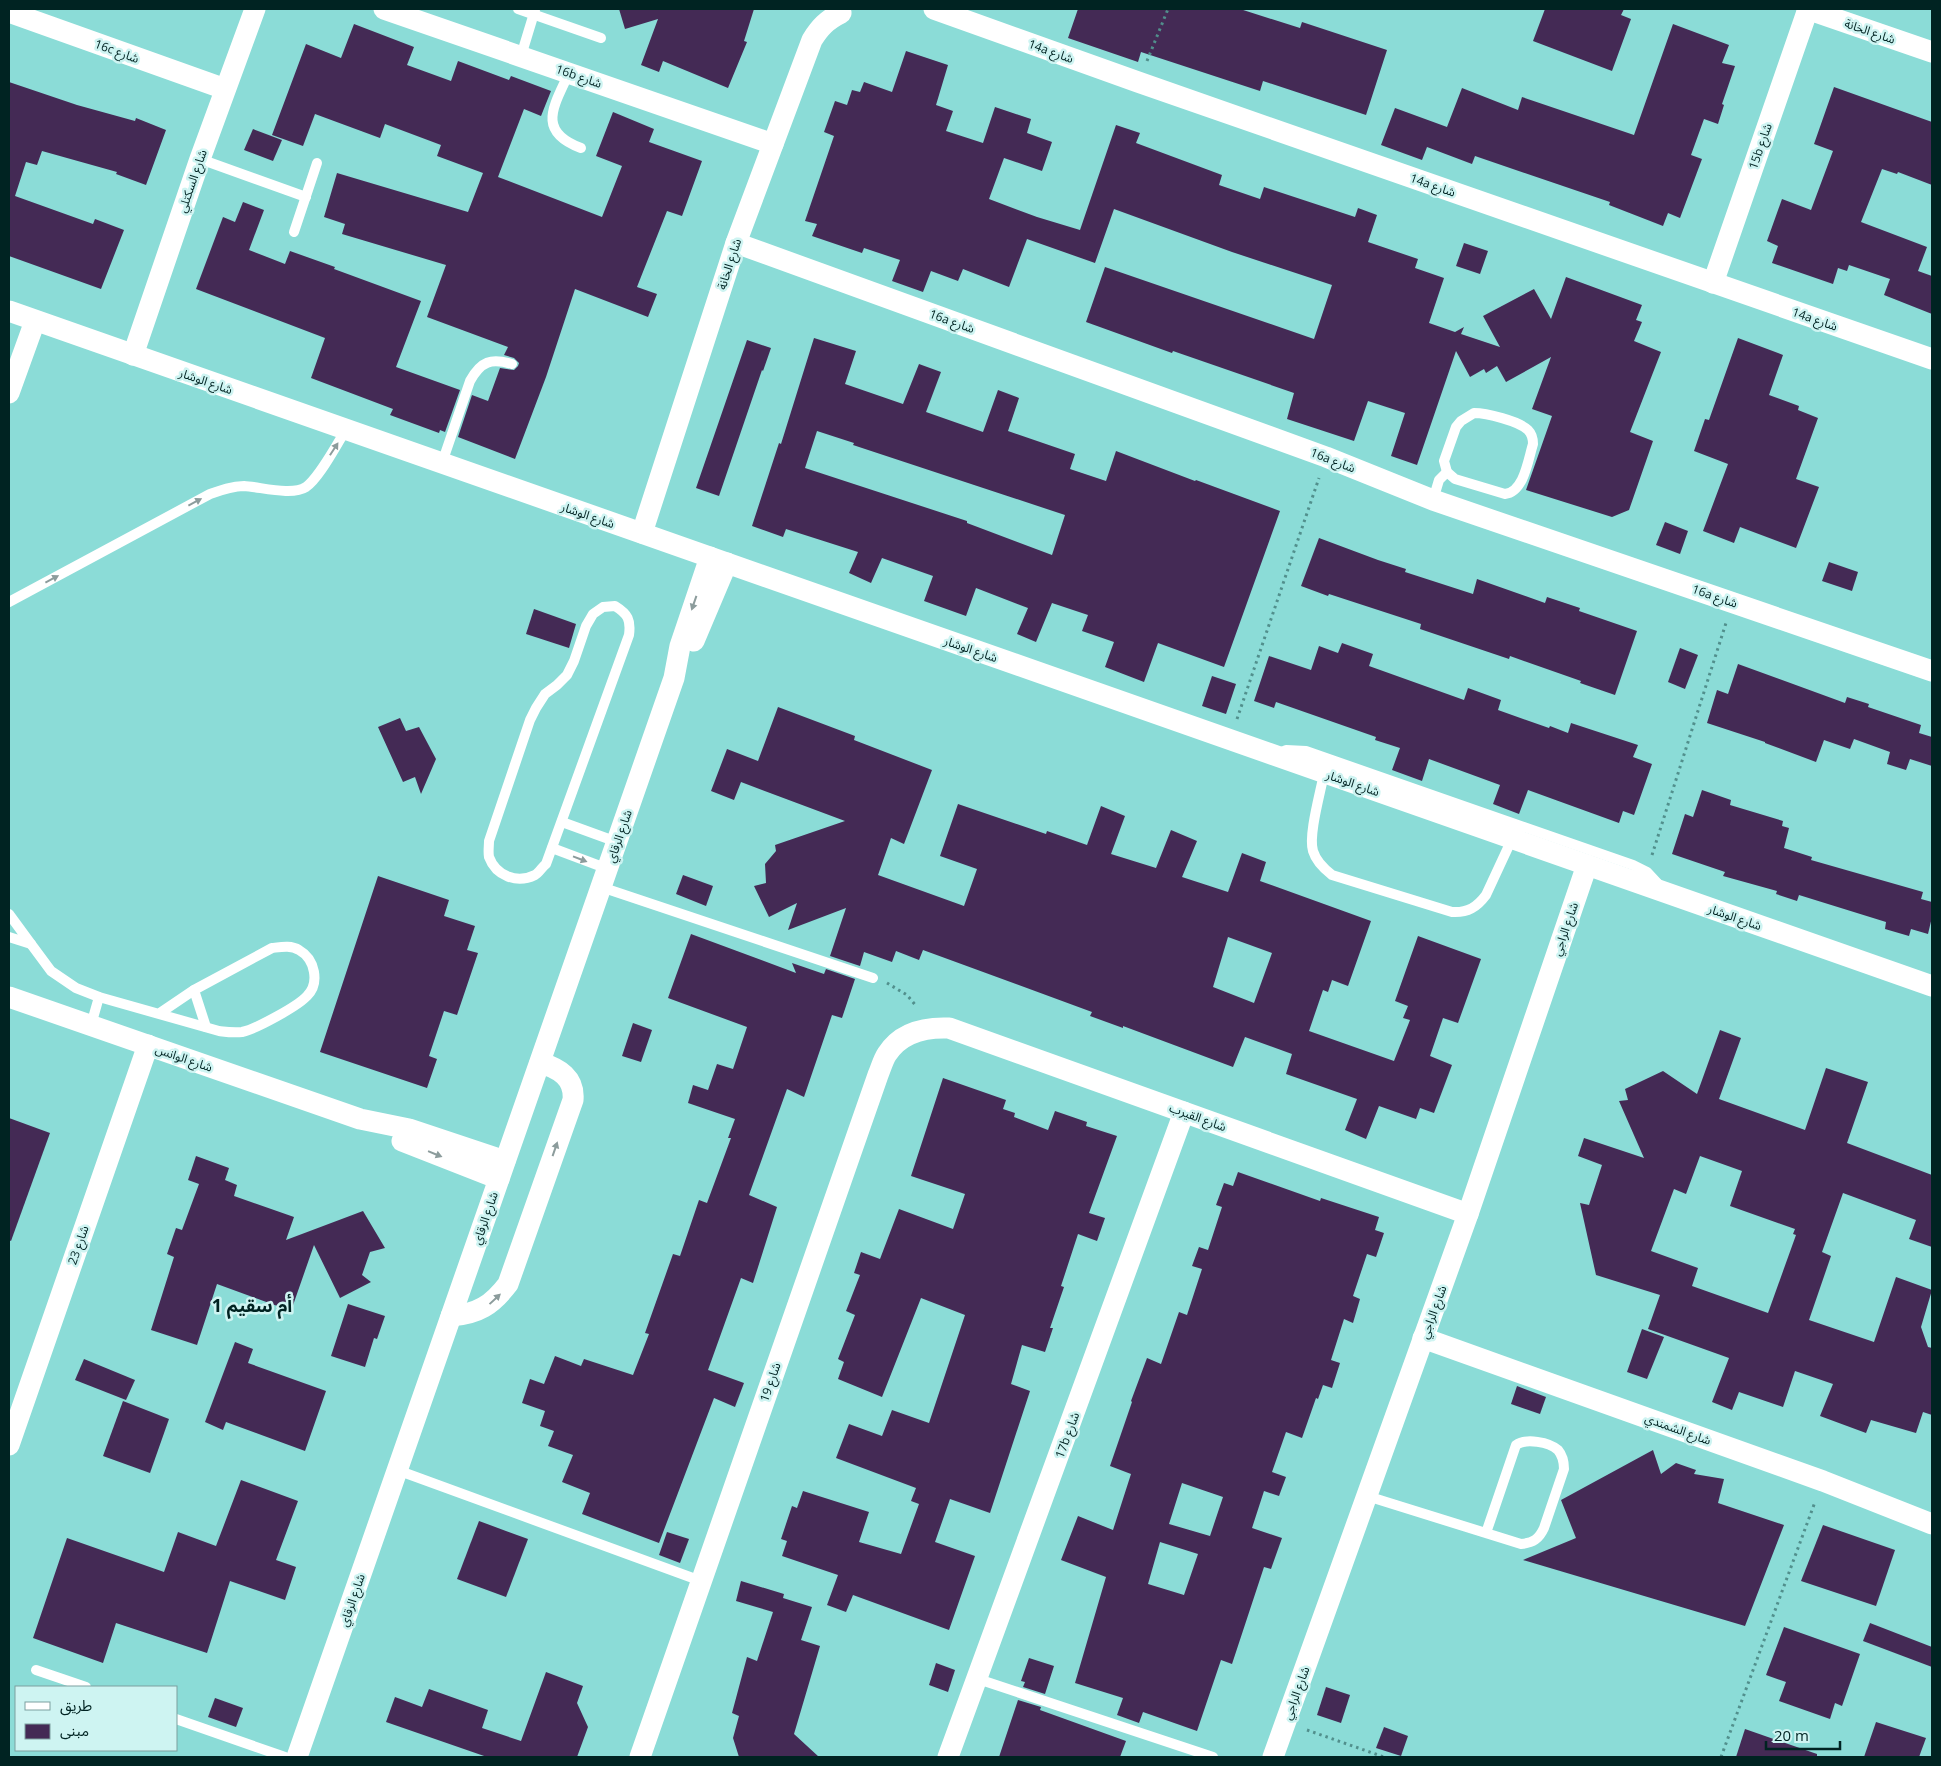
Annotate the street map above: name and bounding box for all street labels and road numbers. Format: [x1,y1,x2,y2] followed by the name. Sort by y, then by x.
[1842,14,1898,49] street label: شارع الخانة
[92,35,142,68] street label: 16c شارع
[1026,35,1076,68] street label: 14a شارع
[553,60,604,93] street label: 16b شارع
[1744,121,1777,172] street label: 15b شارع
[173,147,212,215] street label: شارع السكتلي
[1408,169,1458,202] street label: 14a شارع
[713,236,746,292] street label: شارع الخانة
[1790,303,1840,336] street label: 14a شارع
[927,305,977,338] street label: 16a شارع
[176,364,235,399] street label: شارع الوشار
[1308,444,1358,477] street label: 16a شارع
[558,498,617,533] street label: شارع الوشار
[1690,580,1740,613] street label: 16a شارع
[941,632,1000,667] street label: شارع الوشار
[1323,766,1382,801] street label: شارع الوشار
[602,807,638,865] street label: شارع الرقاي
[1548,900,1584,959] street label: شارع الراجي
[1705,900,1764,935] street label: شارع الوشار
[153,1040,215,1077] street label: شارع الوانس
[1167,1099,1229,1136] street label: شارع القيرب
[468,1189,504,1247] street label: شارع الرقاي
[63,1223,94,1267] street label: شارع 23
[1415,1283,1452,1342] street label: شارع الراجي
[755,1360,786,1404] street label: شارع 19
[1642,1409,1713,1451] street label: شارع الشمندي
[1051,1410,1084,1461] street label: 17b شارع
[335,1571,371,1629] street label: شارع الرقاي
[1278,1664,1315,1723] street label: شارع الراجي

